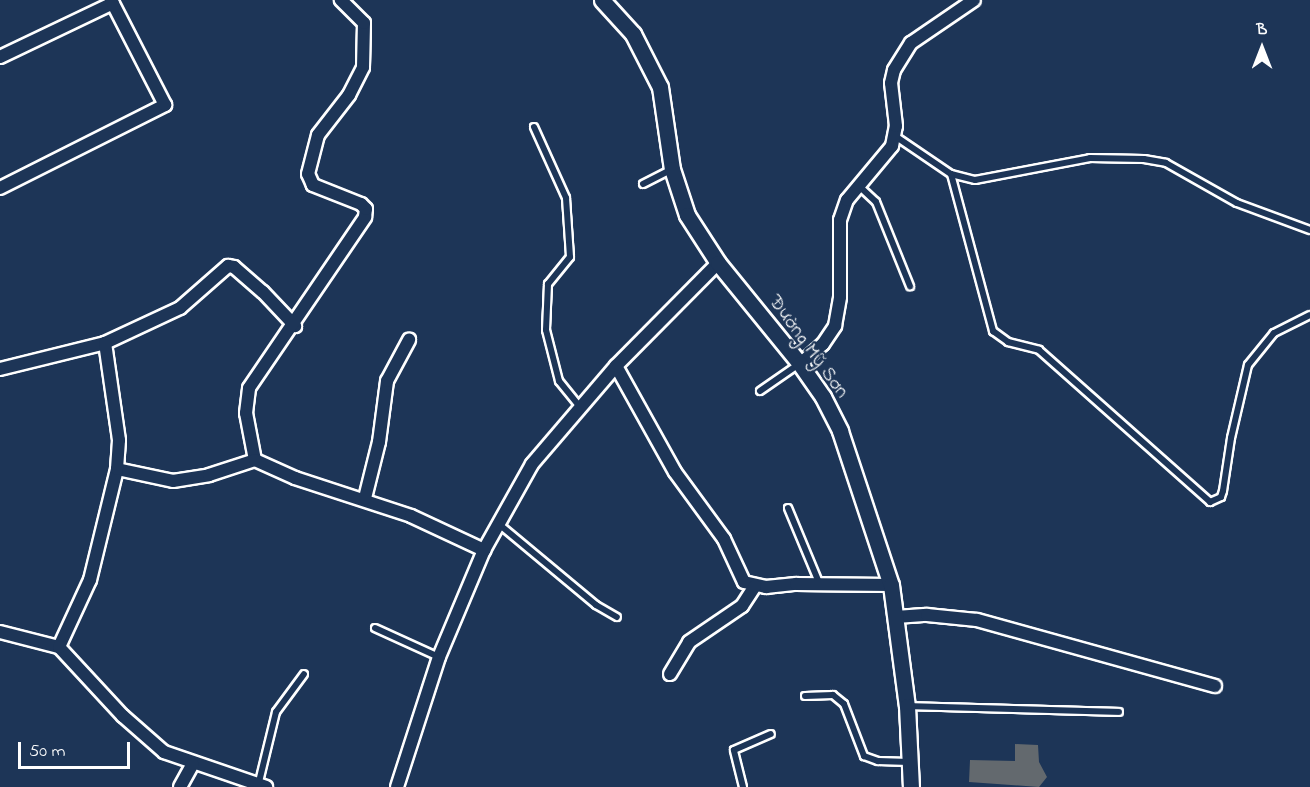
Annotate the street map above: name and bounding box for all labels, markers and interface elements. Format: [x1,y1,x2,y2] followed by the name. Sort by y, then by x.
[1232,18,1292,78] north arrow
[1257,18,1267,42] text: B
[763,291,853,403] street label: Đường Mỹ Sơn
[21,730,134,768] scale bar
[29,739,66,765] text: 50 m

